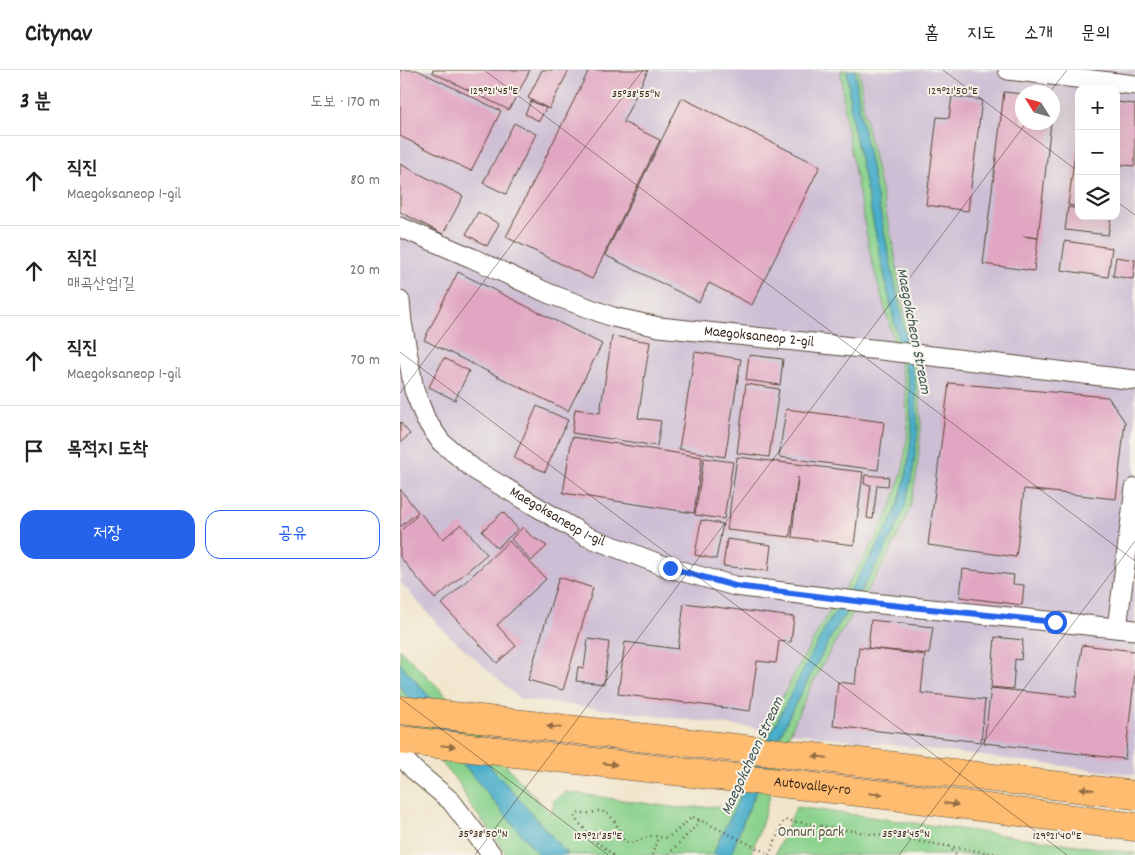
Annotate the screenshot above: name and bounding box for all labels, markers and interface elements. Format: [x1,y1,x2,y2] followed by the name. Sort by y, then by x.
[25,18,92,52] text: Citynav
[925,22,939,47] text: 홈
[967,22,996,47] text: 지도
[1024,22,1053,47] text: 소개
[1081,22,1110,47] text: 문의
[470,83,518,100] text: 129°21'45"E
[928,83,978,100] text: 129°21'50"E
[1015,85,1060,130] north arrow
[1075,85,1120,220] map controls
[1075,85,1120,130] button: +
[612,86,660,103] text: 35°38'55"N
[20,88,51,118] text: 3 분
[310,91,380,114] text: 도보 · 170 m
[1075,130,1120,175] button: −
[67,156,98,183] text: 직진
[20,167,48,195] icon: ahead
[350,169,380,192] text: 80 m
[1075,175,1120,220] button: layers
[67,183,181,206] text: Maegoksaneop 1-gil
[67,246,98,273] text: 직진
[20,257,48,285] icon: ahead
[350,259,380,282] text: 20 m
[889,266,937,397] water label: Maegokcheon Stream
[67,273,135,296] text: 매곡산업1길
[703,321,816,354] street label: Maegoksaneop 2-gil
[67,336,98,363] text: 직진
[20,347,48,375] icon: ahead
[350,349,380,372] text: 70 m
[67,363,181,386] text: Maegoksaneop 1-gil
[20,437,48,465] icon: arrive
[67,437,148,464] text: 목적지 도착
[505,482,608,553] street label: Maegoksaneop 1-gil
[20,510,195,559] button: 저장
[205,510,380,559] button: 공유
[659,557,682,580] route end
[1044,611,1067,634] route start
[716,692,791,819] water label: Maegokcheon Stream
[546,723,562,731] one-way arrow
[441,742,457,750] one-way arrow
[812,753,828,761] one-way arrow
[602,760,618,768] one-way arrow
[773,772,852,802] street label: Autovalley-ro
[1078,785,1094,793] one-way arrow
[868,790,884,798] one-way arrow
[943,800,959,808] one-way arrow
[778,822,844,844] park label: Onnuri park
[458,826,508,843] text: 35°38'50"N
[882,826,930,843] text: 35°38'45"N
[574,828,623,845] text: 129°21'35"E
[1033,828,1082,845] text: 129°21'40"E

